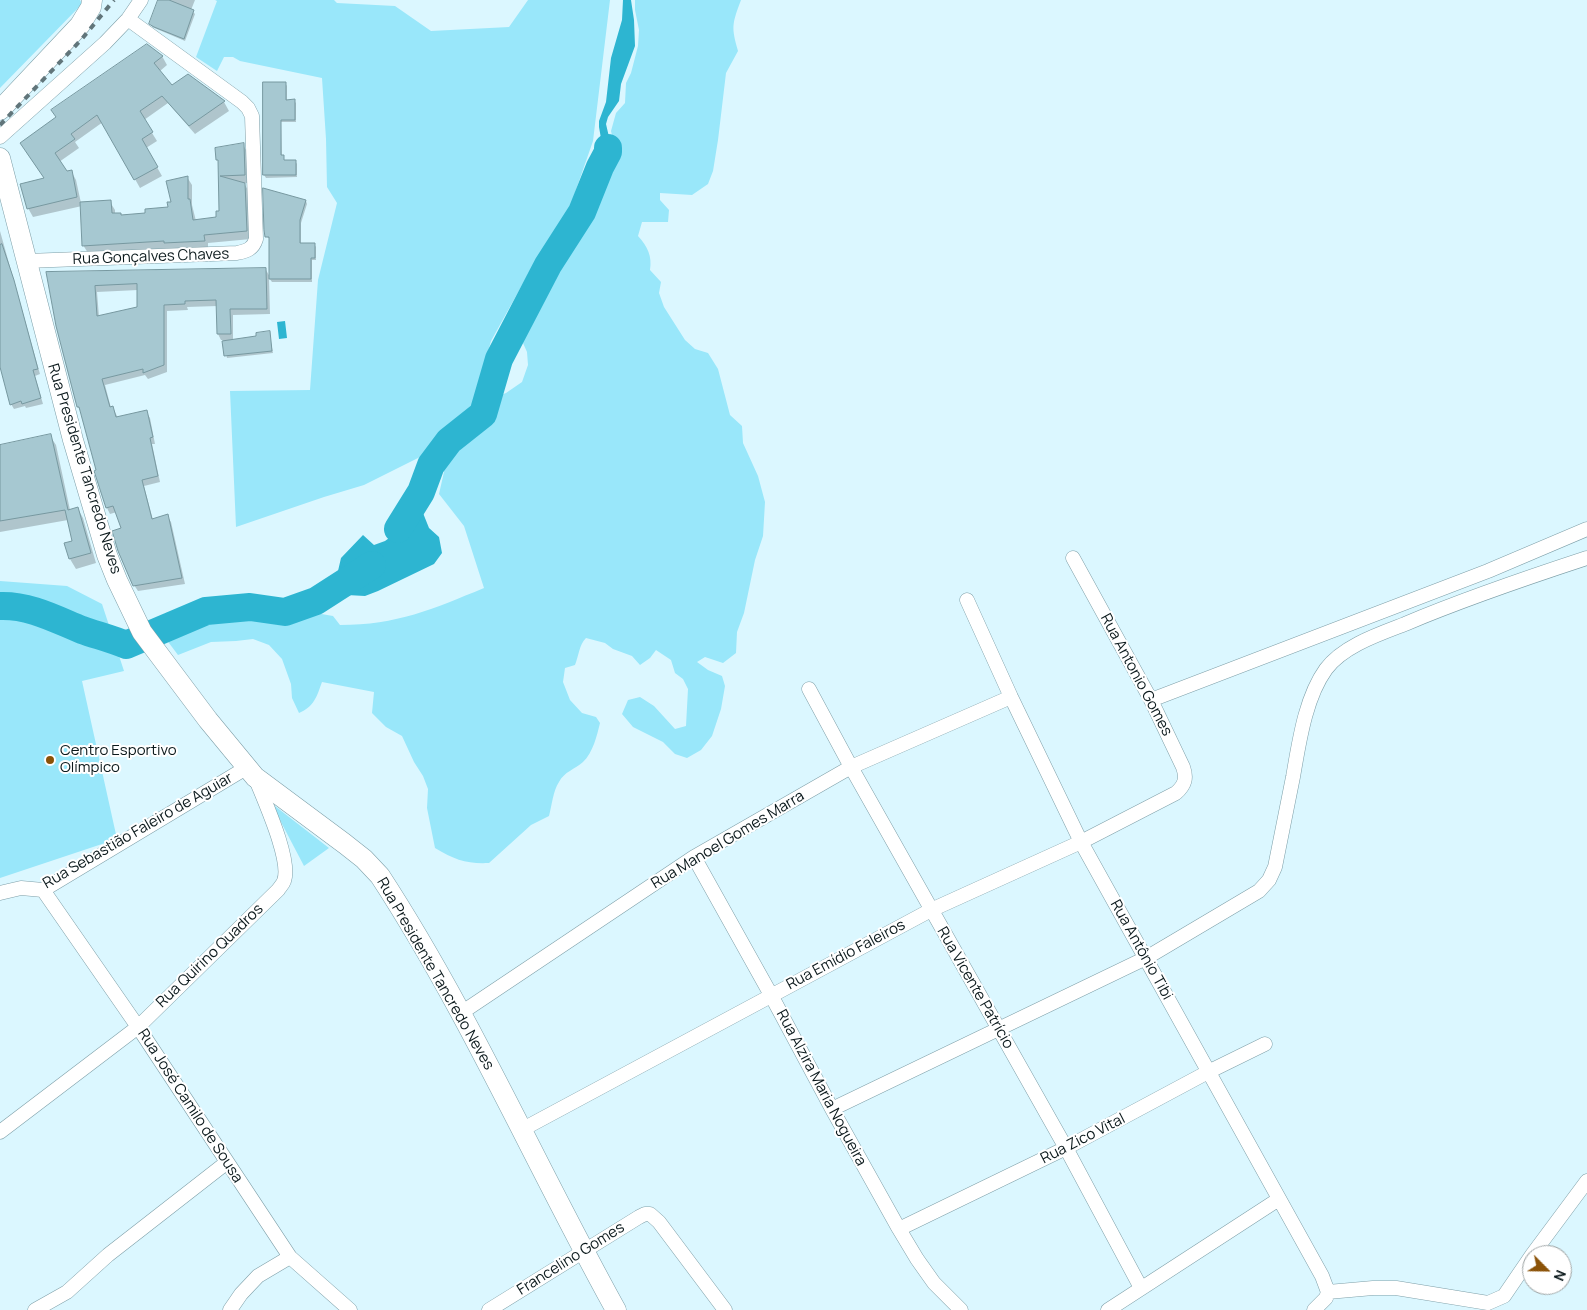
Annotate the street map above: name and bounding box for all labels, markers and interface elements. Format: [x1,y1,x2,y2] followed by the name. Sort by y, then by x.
[72,245,230,269] street label: Rua Gonçalves Chaves
[43,362,125,576] street label: Rua Presidente Tancredo Neves
[1096,611,1176,739] street label: Rua Antonio Gomes
[60,742,177,777] place label: Centro Esportivo Olímpico
[44,754,56,766] marker: Centro Esportivo Olímpico
[40,769,236,893] street label: Rua Sebastião Faleiro de Aguiar
[648,787,808,893] street label: Rua Manoel Gomes Marra
[372,875,498,1073] street label: Rua Presidente Tancredo Neves
[1106,897,1176,1003] street label: Rua Antônio Tibi
[153,900,267,1012] street label: Rua Quirino Quadros
[783,916,909,994] street label: Rua Emídio Faleiros
[933,924,1017,1052] street label: Rua Vicente Patrício
[772,1007,870,1169] street label: Rua Alzira Maria Nogueira
[134,1026,246,1186] street label: Rua José Camilo de Sousa
[1038,1110,1128,1168] street label: Rua Zico Vital
[514,1219,628,1299] street label: Francelino Gomes
[1522,1245,1572,1295] north arrow
[1550,1267,1571,1284] text: N

